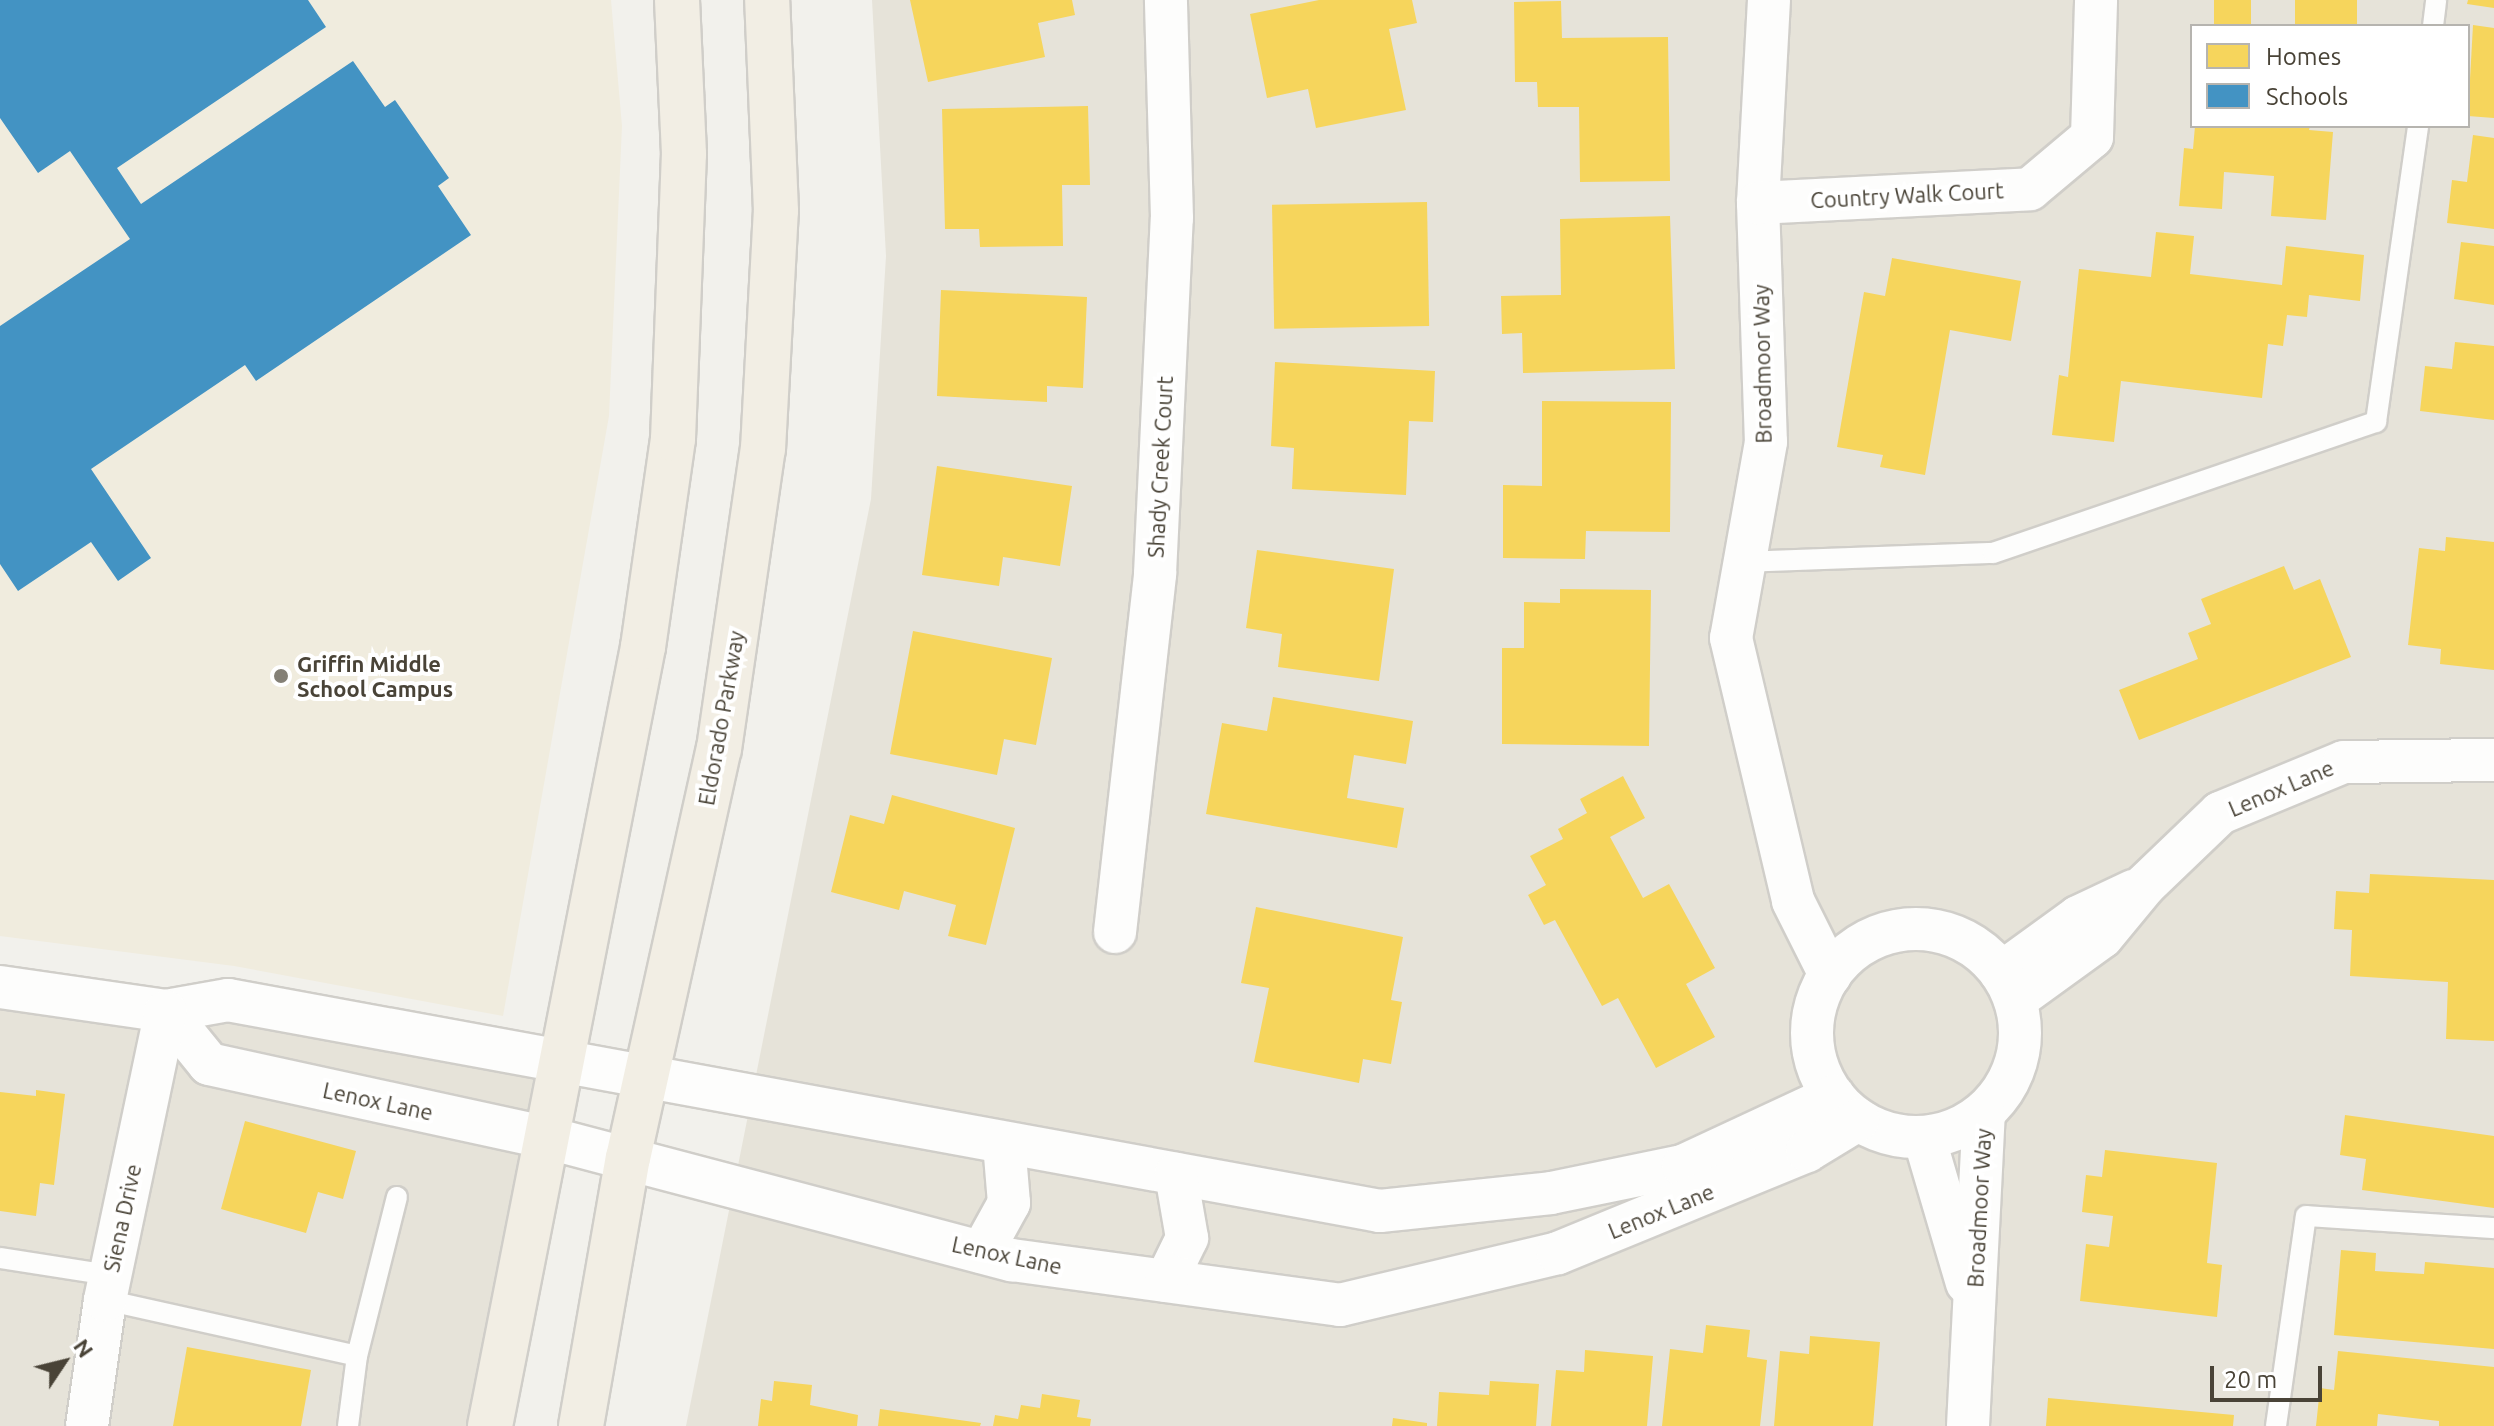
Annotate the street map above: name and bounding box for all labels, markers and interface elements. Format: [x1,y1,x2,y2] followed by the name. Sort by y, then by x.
[2190,24,2470,128] legend
[2266,43,2341,70] text: Homes
[2266,83,2348,110] text: Schools
[1810,177,2004,213] street label: Country Walk Court
[1747,284,1777,444] street label: Broadmoor Way
[1142,375,1178,559] street label: Shady Creek Court
[693,629,749,807] street label: Eldorado Parkway
[297,650,453,702] place label: Griffin Middle School Campus
[272,667,290,685] marker: Griffin Middle School Campus
[2224,754,2338,822] street label: Lenox Lane
[321,1076,435,1126] street label: Lenox Lane
[1962,1128,1996,1288] street label: Broadmoor Way
[98,1161,146,1275] street label: Siena Drive
[1604,1178,1718,1244] street label: Lenox Lane
[950,1230,1064,1280] street label: Lenox Lane
[24,1322,104,1402] north arrow
[69,1334,99,1362] text: N
[2214,1350,2326,1400] scale bar
[2224,1366,2277,1393] text: 20 m

